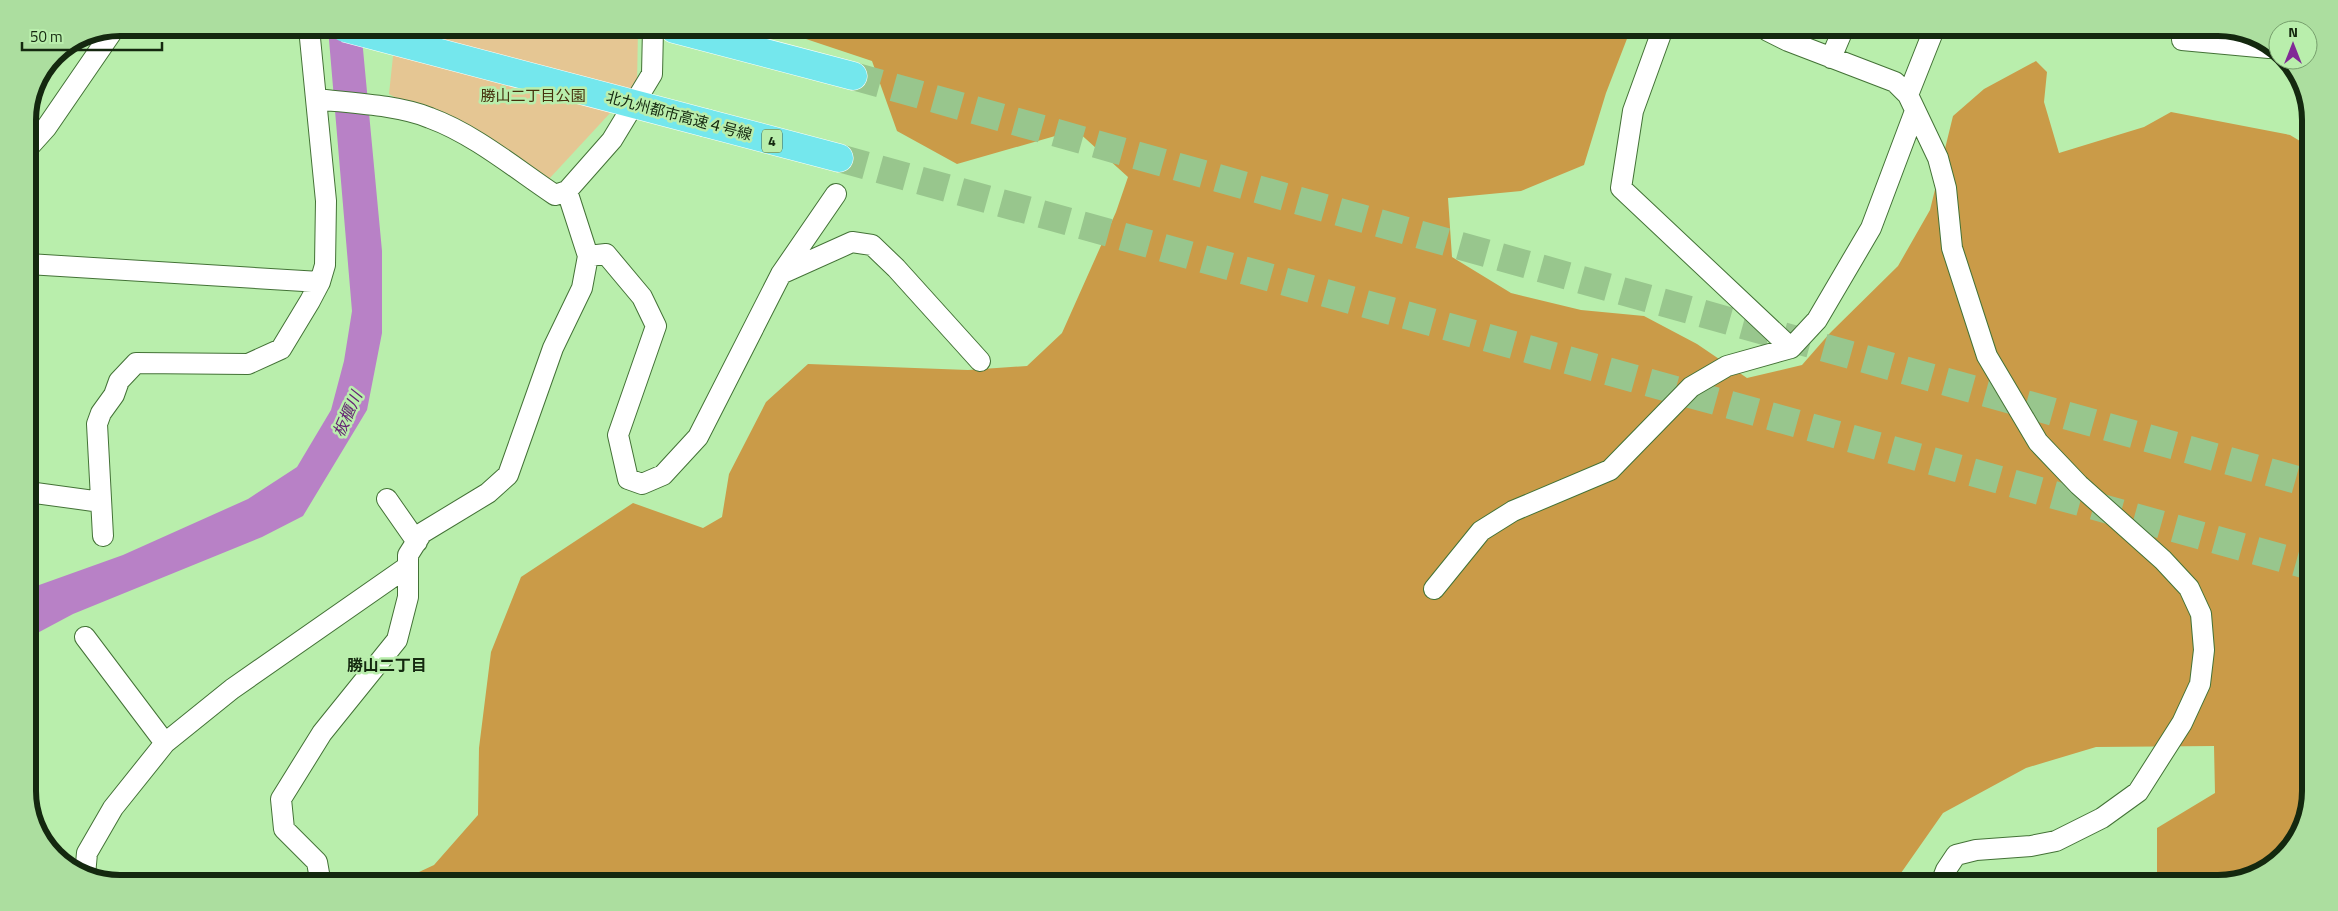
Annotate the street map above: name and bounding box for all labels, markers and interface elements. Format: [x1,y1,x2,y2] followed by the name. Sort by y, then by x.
[22,20,162,52] scale bar
[2268,20,2318,70] north arrow
[2288,21,2298,42] text: N
[30,25,63,48] text: 50 m
[480,84,586,107] park label: 勝山二丁目公園
[604,85,755,146] street label: 北九州都市高速４号線
[762,130,782,152] road number: 4
[326,385,369,441] water label: 板櫃川
[347,653,427,677] district label: 勝山二丁目

